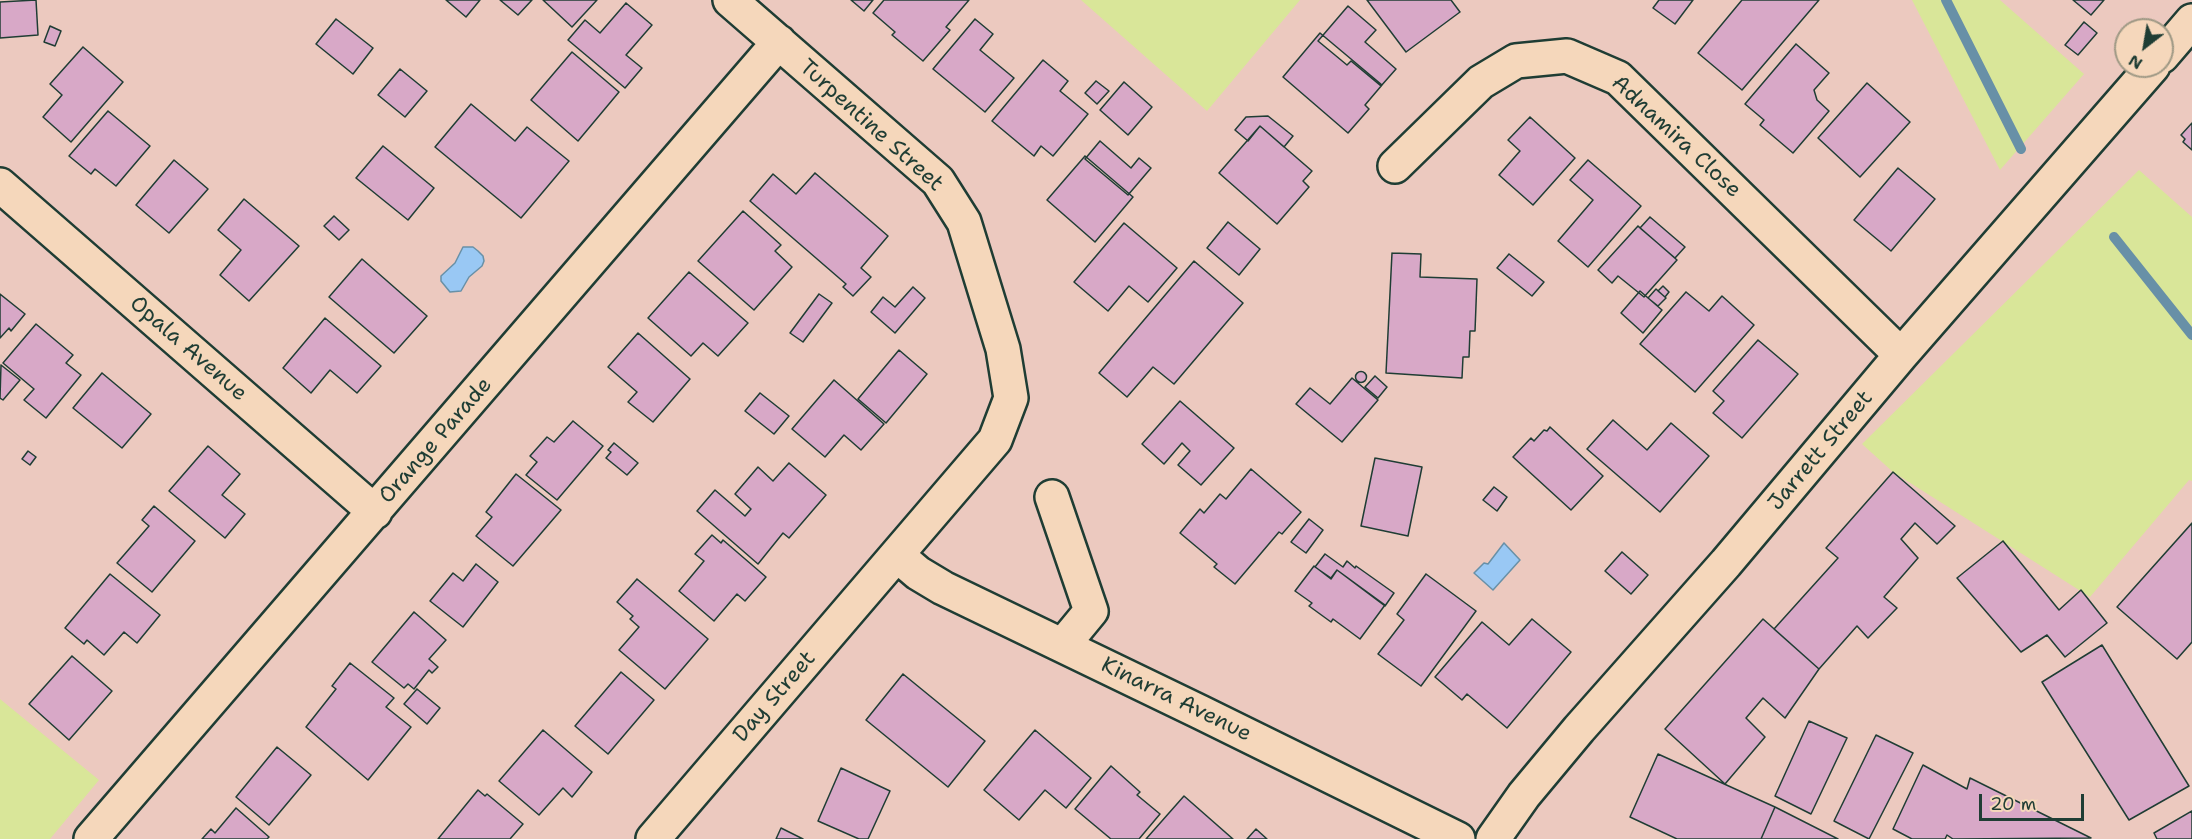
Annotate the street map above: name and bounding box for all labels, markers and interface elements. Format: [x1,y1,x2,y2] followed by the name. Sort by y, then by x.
[2114,18,2174,78] north arrow
[2125,50,2146,74] text: N
[794,54,948,198] street label: Turpentine Street
[1606,70,1746,204] street label: Adnamira Close
[124,291,252,407] street label: Opala Avenue
[374,372,498,510] street label: Orange Parade
[1763,386,1879,516] street label: Jarrett Street
[728,646,822,748] street label: Day Street
[1096,652,1256,748] street label: Kinarra Avenue
[1982,782,2087,820] scale bar
[1990,792,2036,816] text: 20 m

